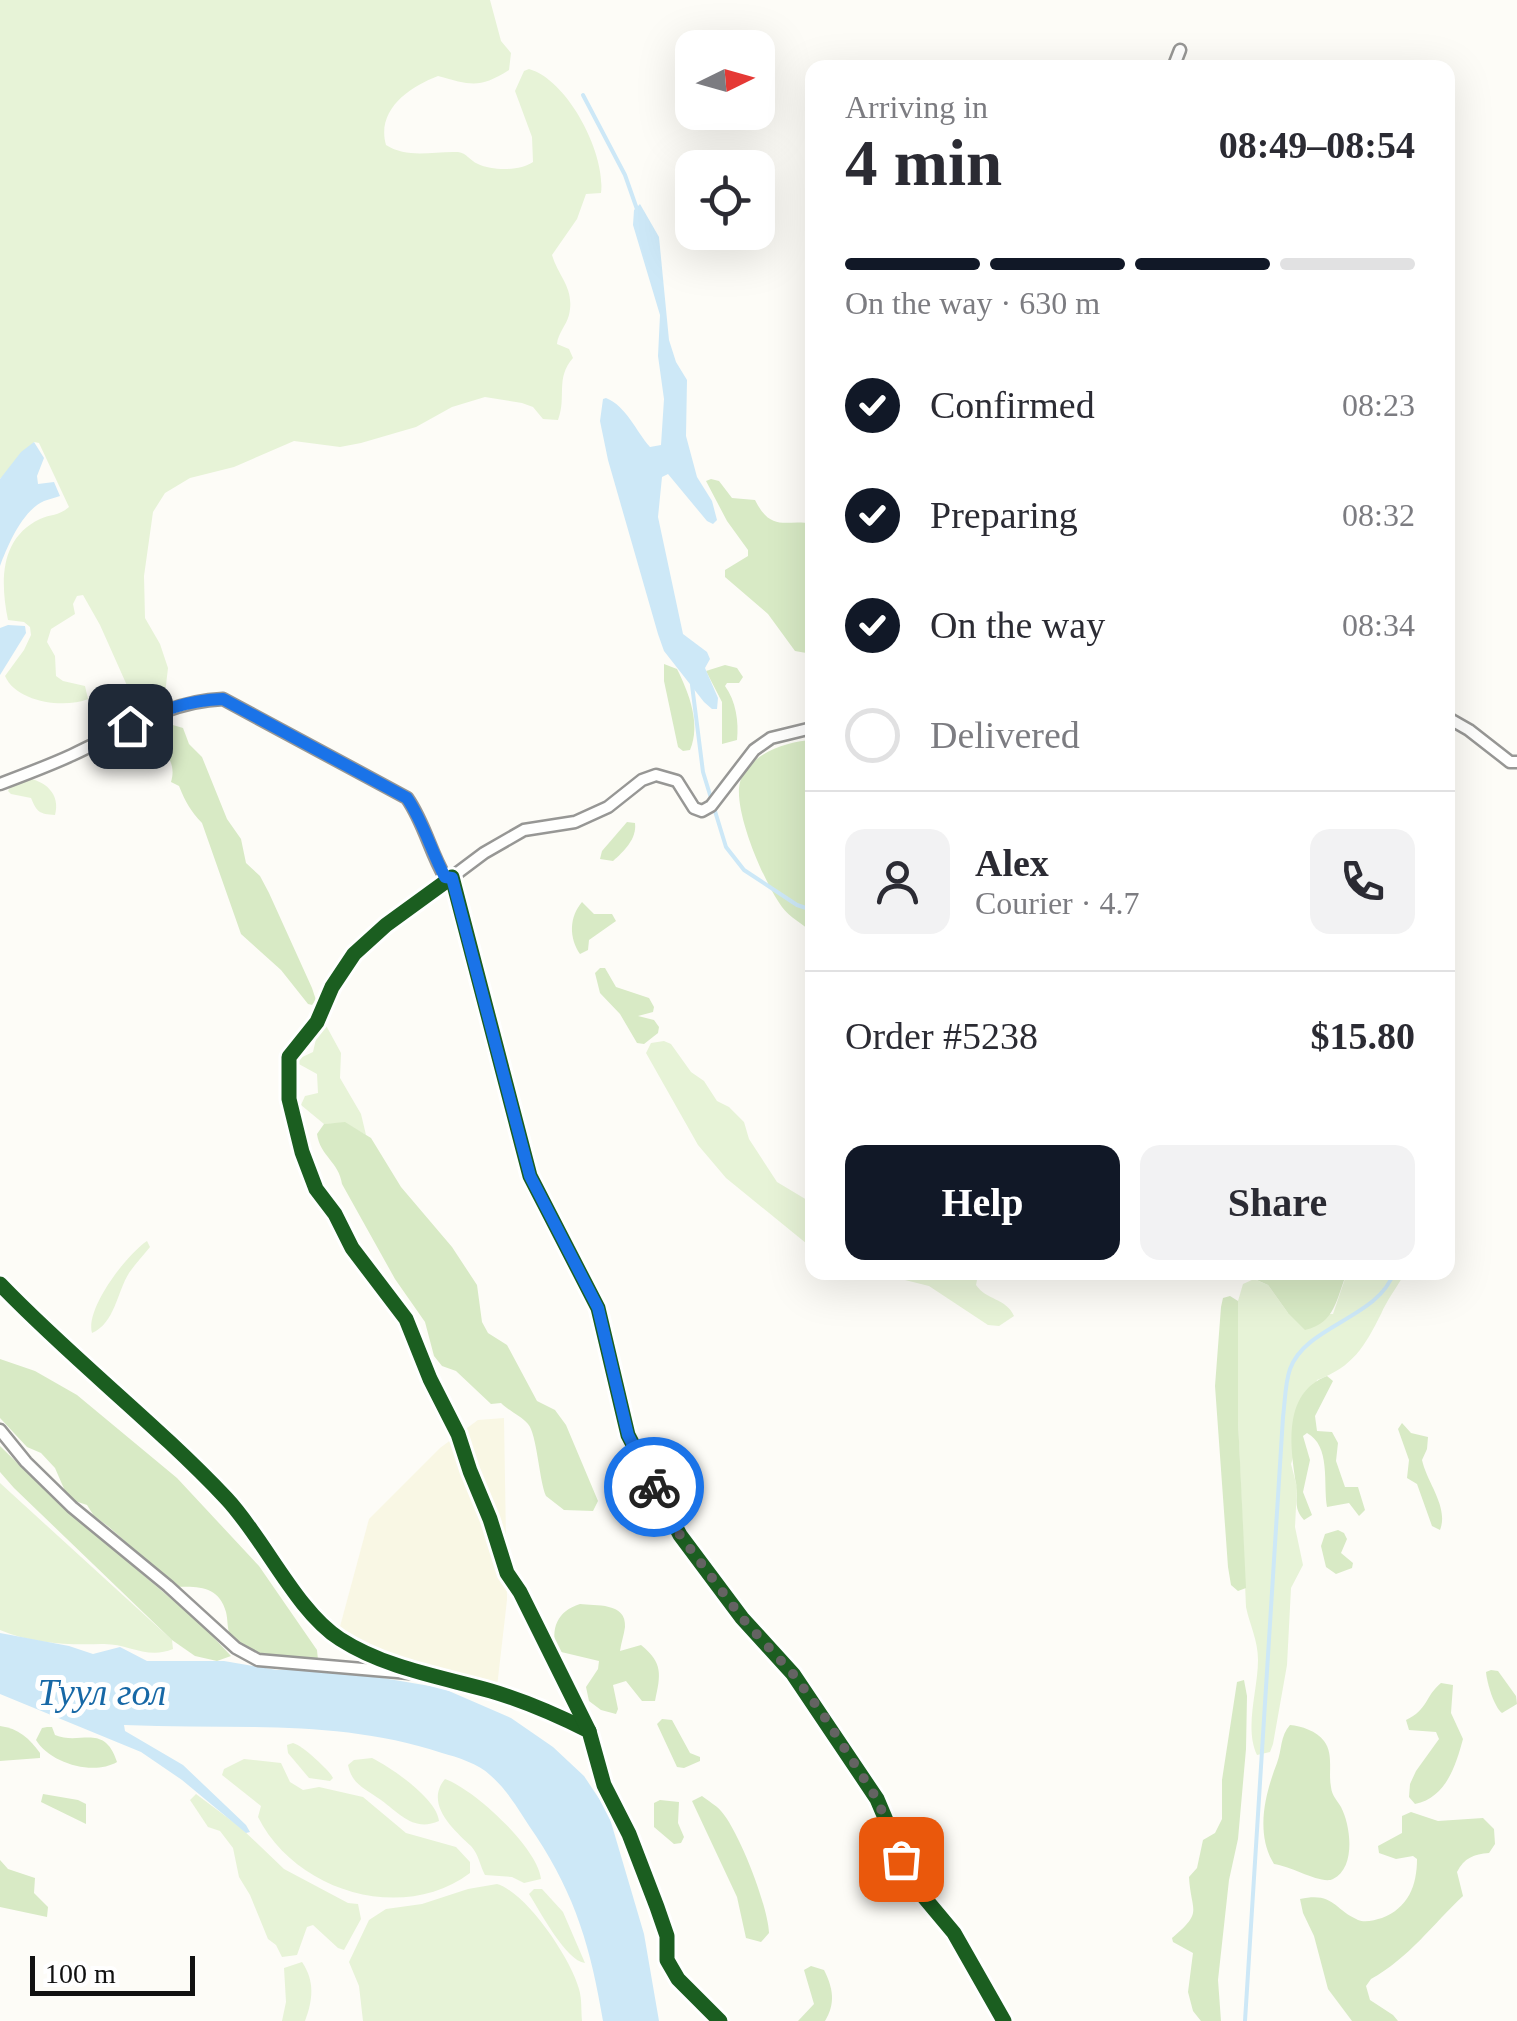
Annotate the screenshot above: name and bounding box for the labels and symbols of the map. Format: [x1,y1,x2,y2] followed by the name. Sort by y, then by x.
[675,30,775,130] north arrow
[88,684,173,769] pin
[604,1437,704,1537] courier
[38,1671,166,1713] water label: Туул гол
[859,1817,944,1902] pin
[30,1951,195,1996] scale bar

